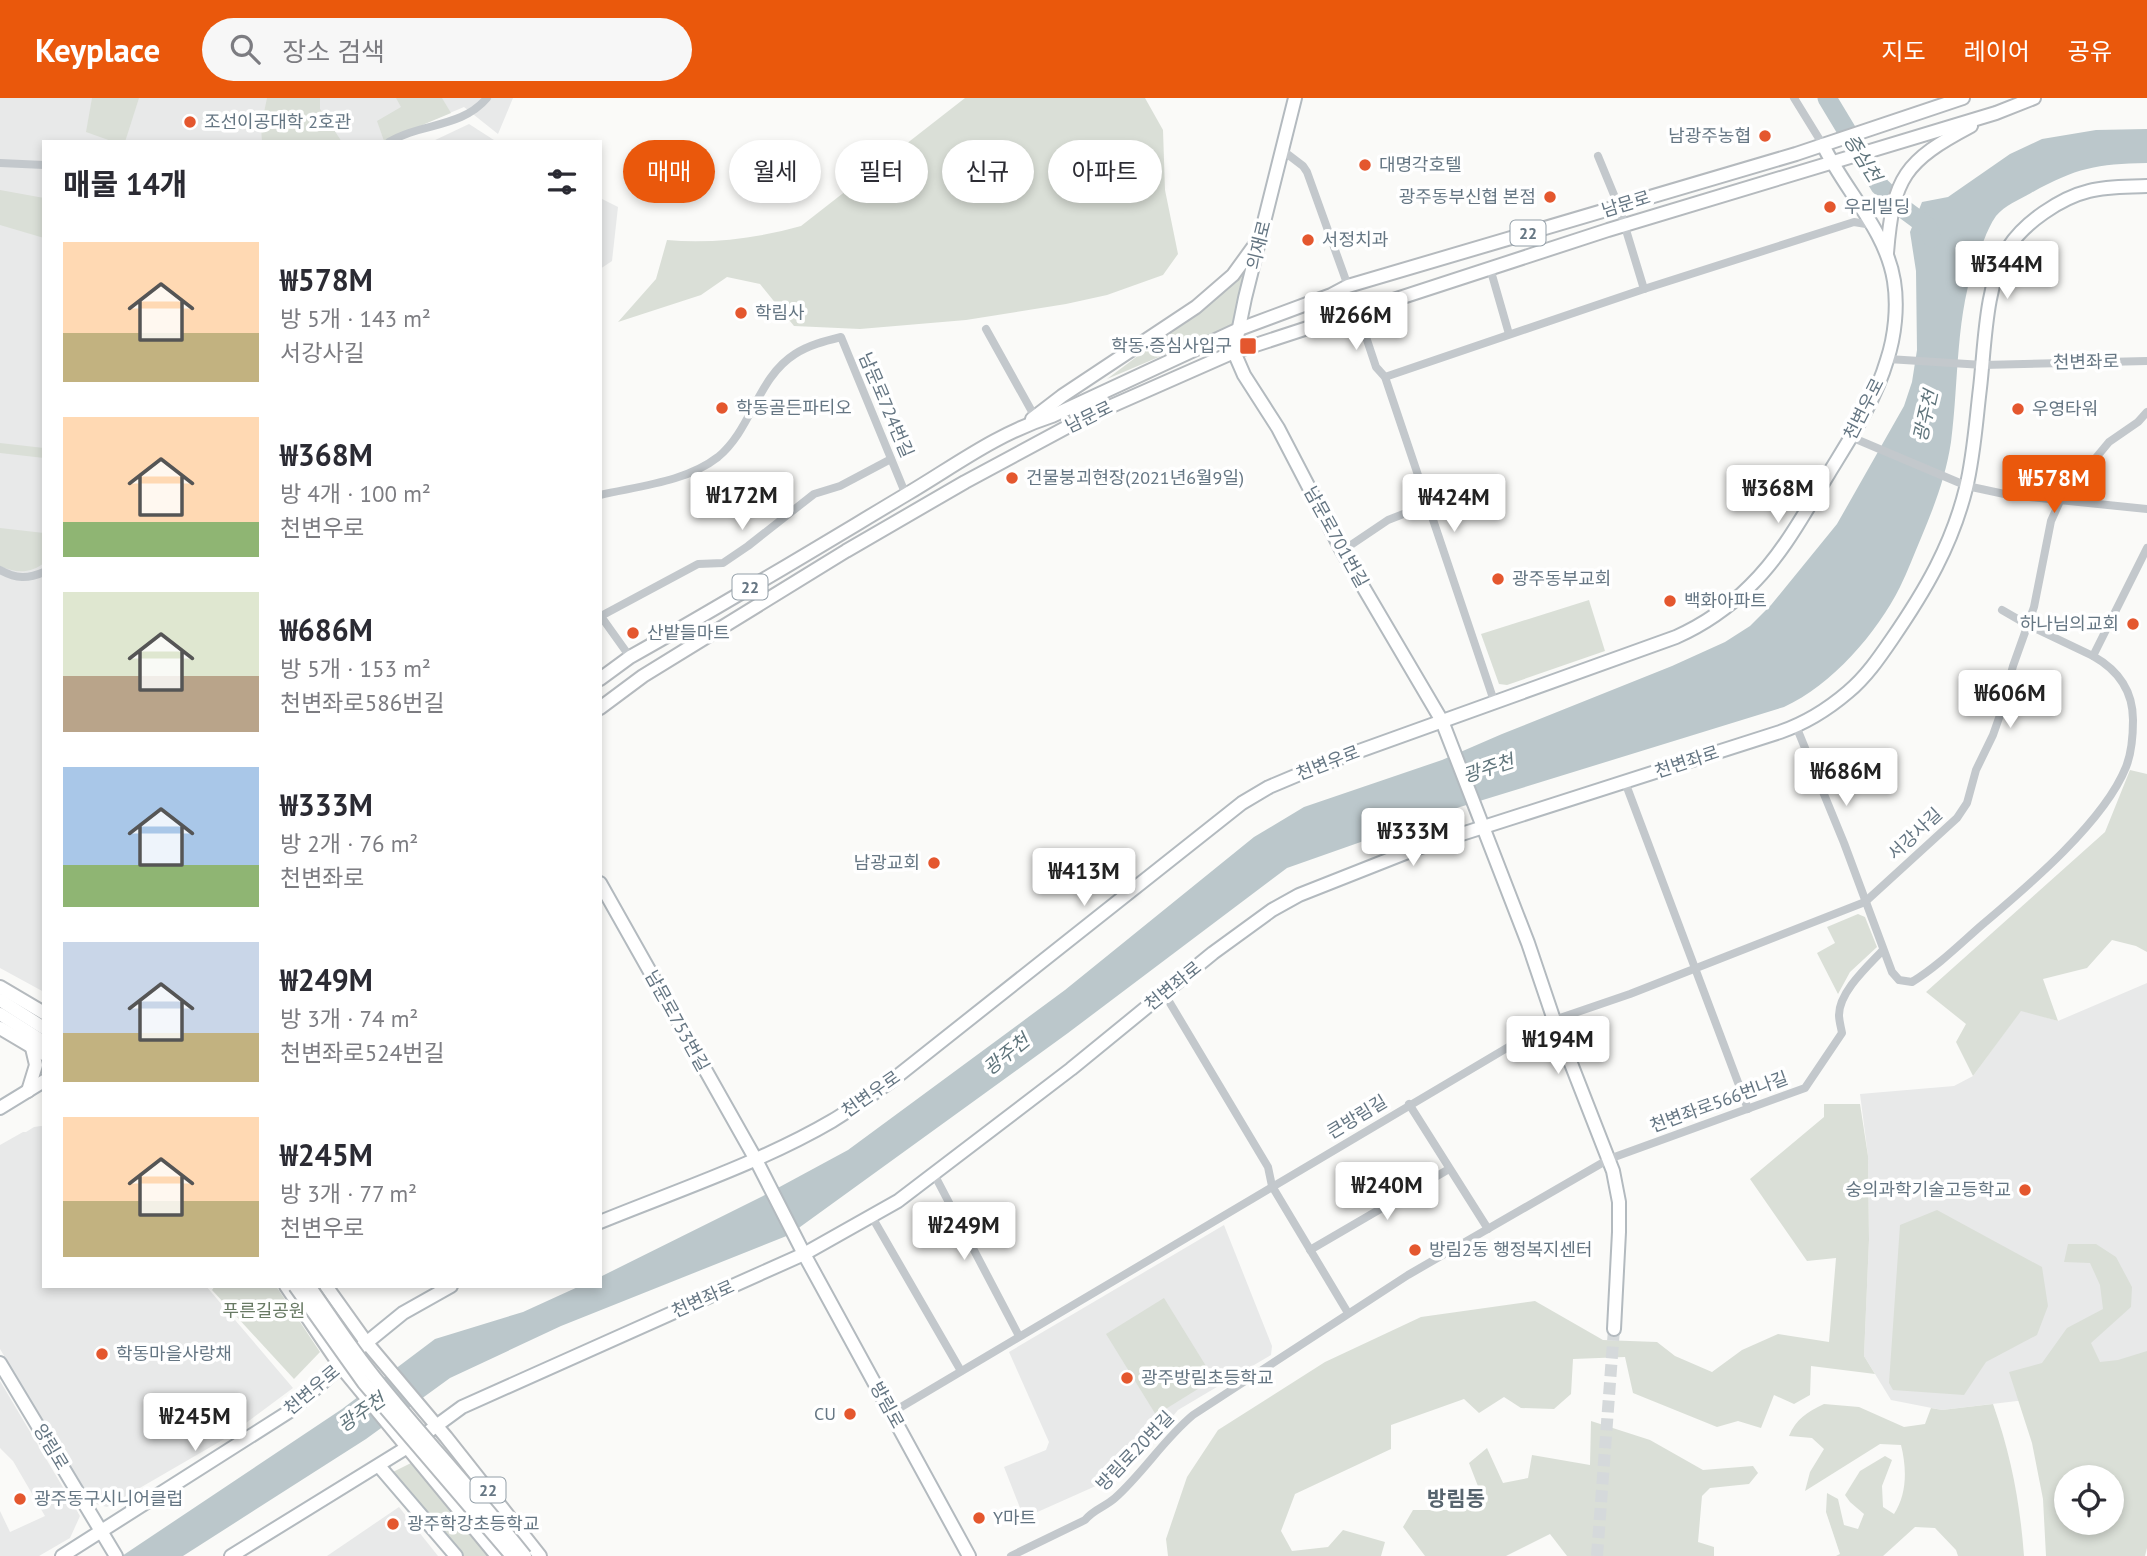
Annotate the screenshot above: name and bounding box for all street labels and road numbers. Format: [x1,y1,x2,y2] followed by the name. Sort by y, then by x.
[1599,185,1653,222] street label: 남문로
[1241,218,1276,272] street label: 의재로
[1510,220,1546,246] road number: 22
[854,349,919,461] street label: 남문로724번길
[2053,349,2119,374] street label: 천변좌로
[1838,374,1889,444] street label: 천변우로
[1061,395,1116,438] street label: 남문로
[1299,482,1374,591] street label: 남문로701번길
[732,574,768,600] road number: 22
[1293,740,1363,785] street label: 천변우로
[1652,740,1722,783] street label: 천변좌로
[1883,803,1947,865] street label: 서강사길
[1140,956,1206,1015] street label: 천변좌로
[640,966,715,1075] street label: 남문로753번길
[837,1065,904,1122] street label: 천변우로
[1647,1066,1791,1137] street label: 천변좌로566번나길
[1322,1090,1391,1143] street label: 큰방림길
[668,1275,738,1323] street label: 천변좌로
[279,1360,344,1420] street label: 천변우로
[865,1377,910,1432] street label: 방림로
[1091,1406,1178,1495] street label: 방림로20번길
[29,1420,74,1474] street label: 양림로
[470,1478,505,1502] road number: 22

